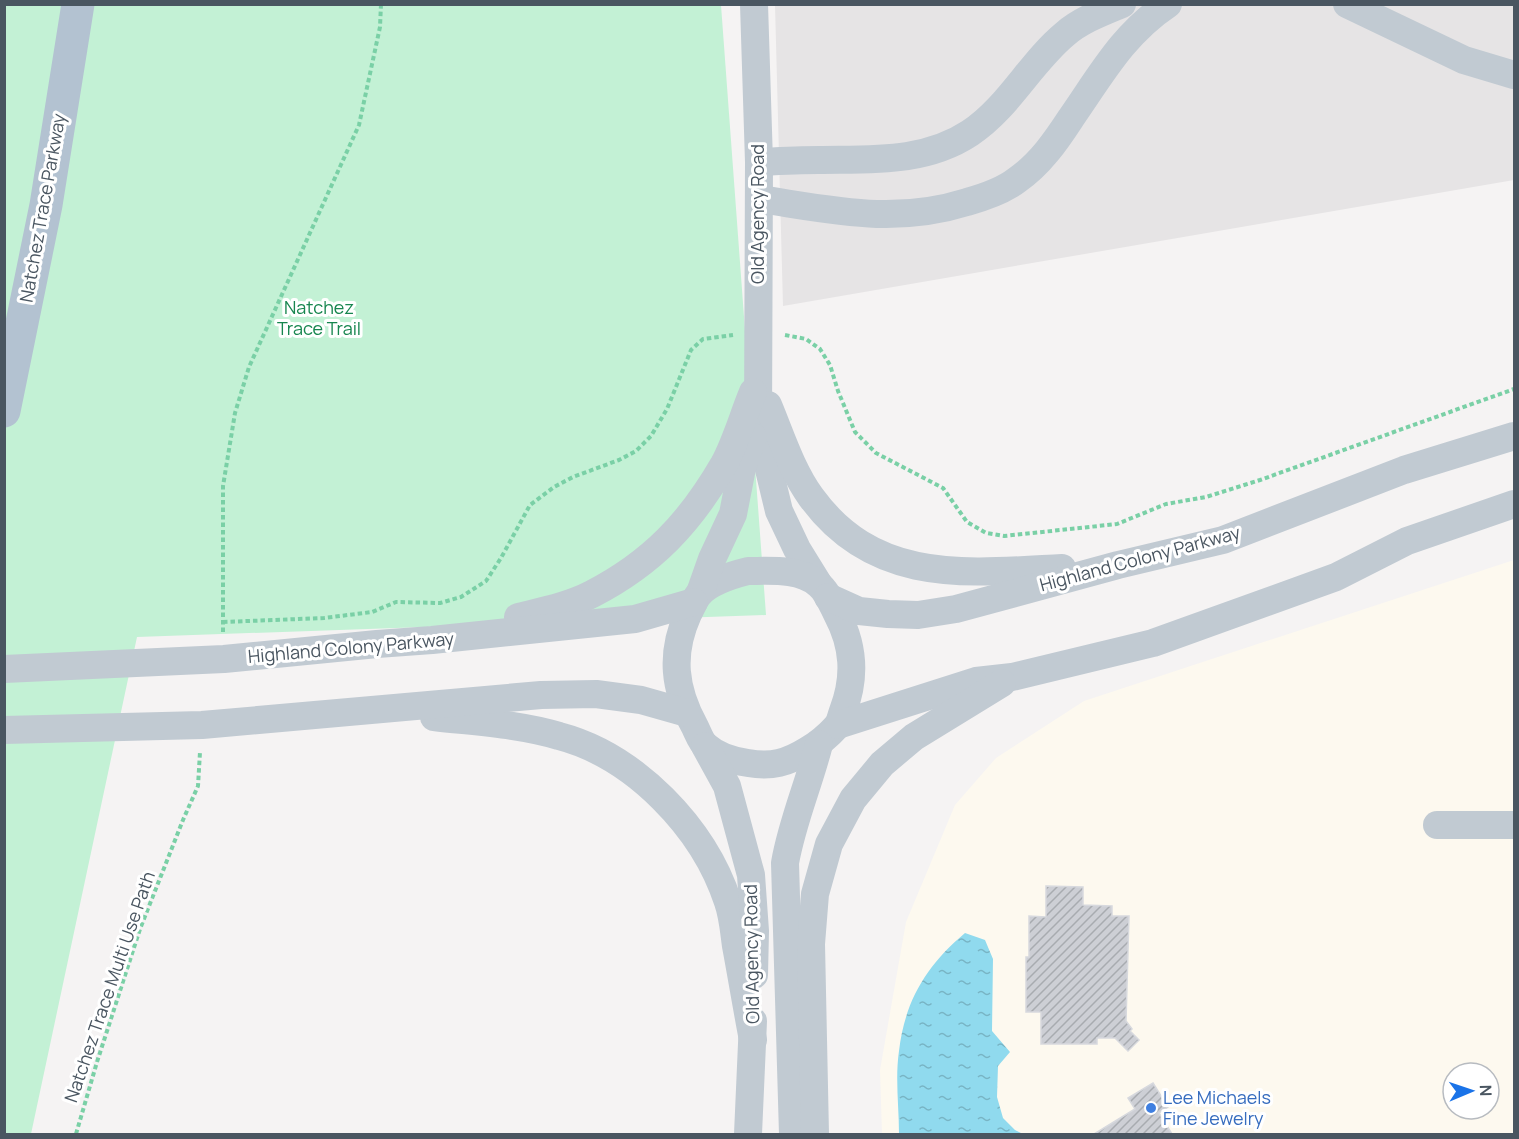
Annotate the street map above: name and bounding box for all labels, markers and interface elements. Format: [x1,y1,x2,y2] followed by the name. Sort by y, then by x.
[14,111,71,304] street label: Natchez Trace Parkway
[745,144,769,284] street label: Old Agency Road
[277,295,361,340] park label: Natchez Trace Trail
[1037,520,1243,596] street label: Highland Colony Parkway
[247,626,456,668] street label: Highland Colony Parkway
[58,868,160,1105] street label: Natchez Trace Multi Use Path
[738,884,764,1024] street label: Old Agency Road
[1441,1061,1501,1121] north arrow
[1475,1084,1497,1097] text: N
[1163,1085,1271,1130] place label: Lee Michaels Fine Jewelry
[1144,1101,1158,1115] marker: Lee Michaels Fine Jewelry

